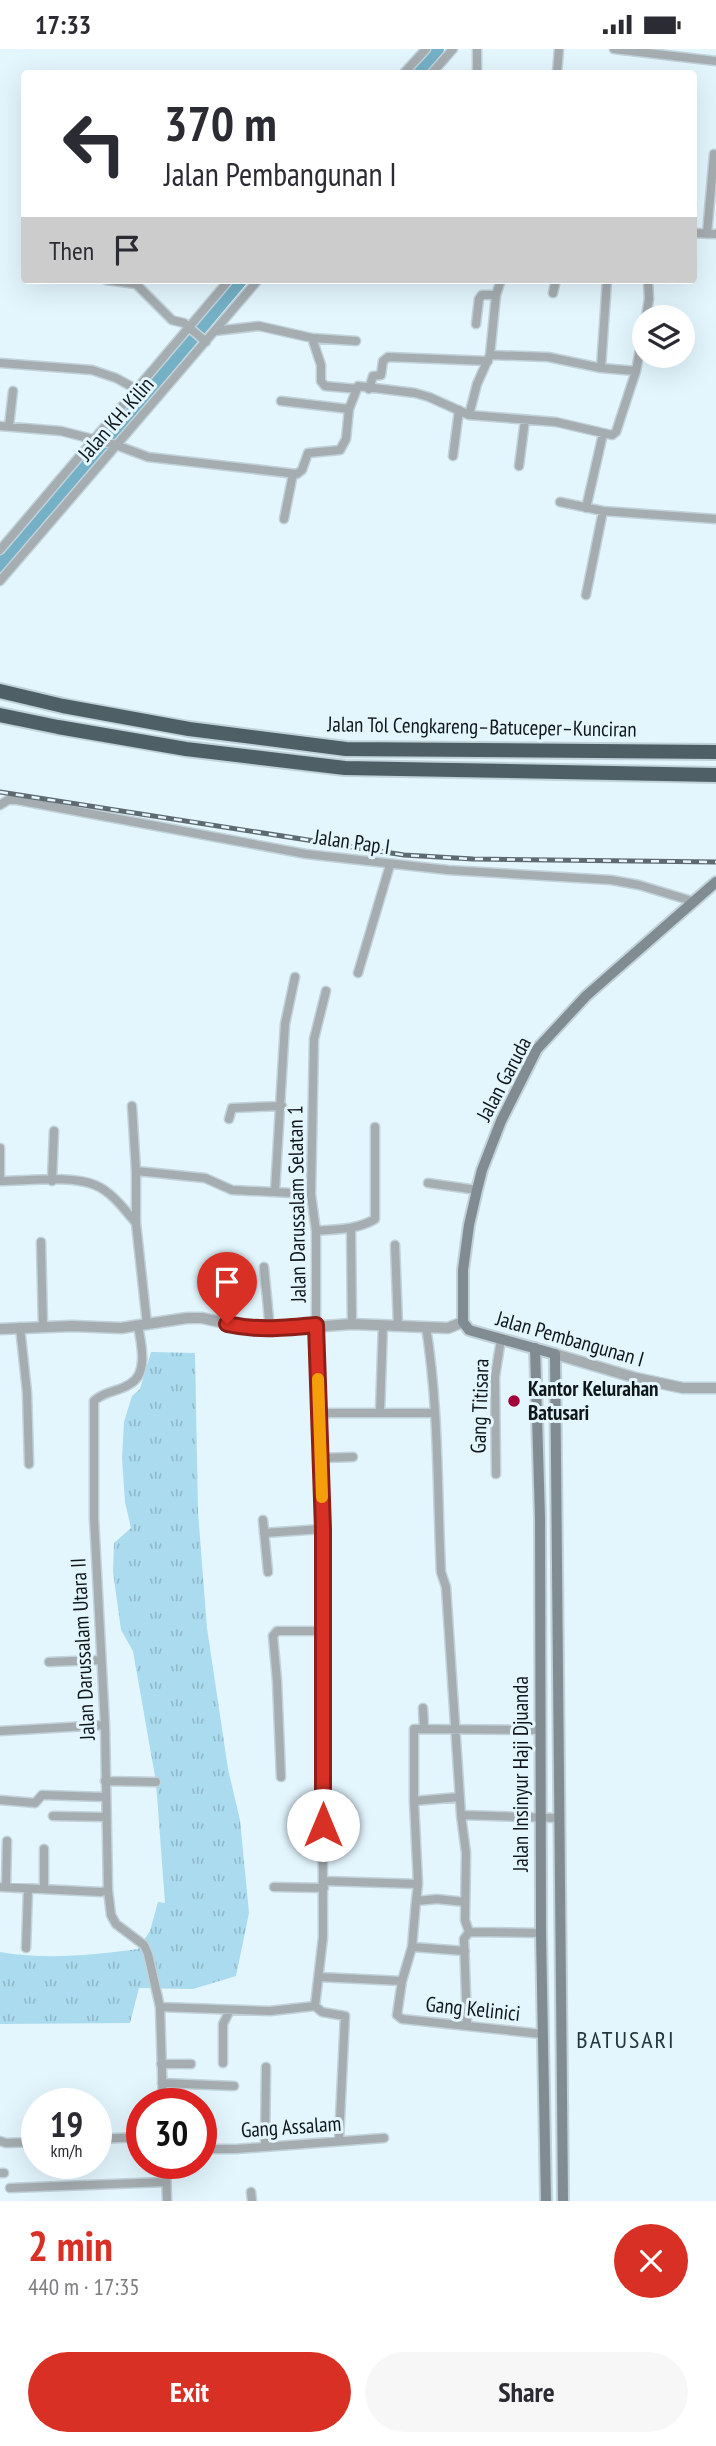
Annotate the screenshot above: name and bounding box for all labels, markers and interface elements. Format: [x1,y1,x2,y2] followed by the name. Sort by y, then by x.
[35,8,91,41] text: 17:33
[164,91,277,155] text: 370 m
[49,98,140,189] icon: left
[164,153,397,195] text: Jalan Pembangunan I
[108,231,146,269] icon: arrive
[49,234,94,267] text: Then
[632,305,695,368] map controls
[632,305,695,368] button: layers
[71,371,159,467] street label: Jalan KH. Kilin
[326,710,637,743] street label: Jalan Tol Cengkareng–Batuceper–Kunciran
[311,823,392,860] street label: Jalan Pap I
[470,1032,537,1126] street label: Jalan Garuda
[281,1105,312,1304] street label: Jalan Darussalam Selatan 1
[197,1252,257,1324] pin
[208,1263,246,1301] icon: arrive
[492,1304,647,1373] street label: Jalan Pembangunan I
[464,1358,495,1454] street label: Gang Titisara
[528,1375,659,1426] place label: Kantor Kelurahan Batusari
[506,1393,522,1409] marker: Kantor Kelurahan Batusari
[64,1557,101,1742] street label: Jalan Darussalam Utara II
[507,1676,534,1873] street label: Jalan Insinyur Haji Djuanda
[286,1788,360,1862] position arrow
[424,1990,522,2027] street label: Gang Kelinici
[576,2024,676,2055] district label: BATUSARI
[126,2088,217,2179] speed limit sign: 30
[50,2101,83,2147] text: 19
[240,2110,342,2143] street label: Gang Assalam
[51,2139,82,2162] text: km/h
[28,2218,113,2273] text: 2 min
[614,2224,688,2298] button: close
[28,2272,140,2301] text: 440 m · 17:35
[28,2352,351,2432] button: Exit
[365,2352,688,2432] button: Share

